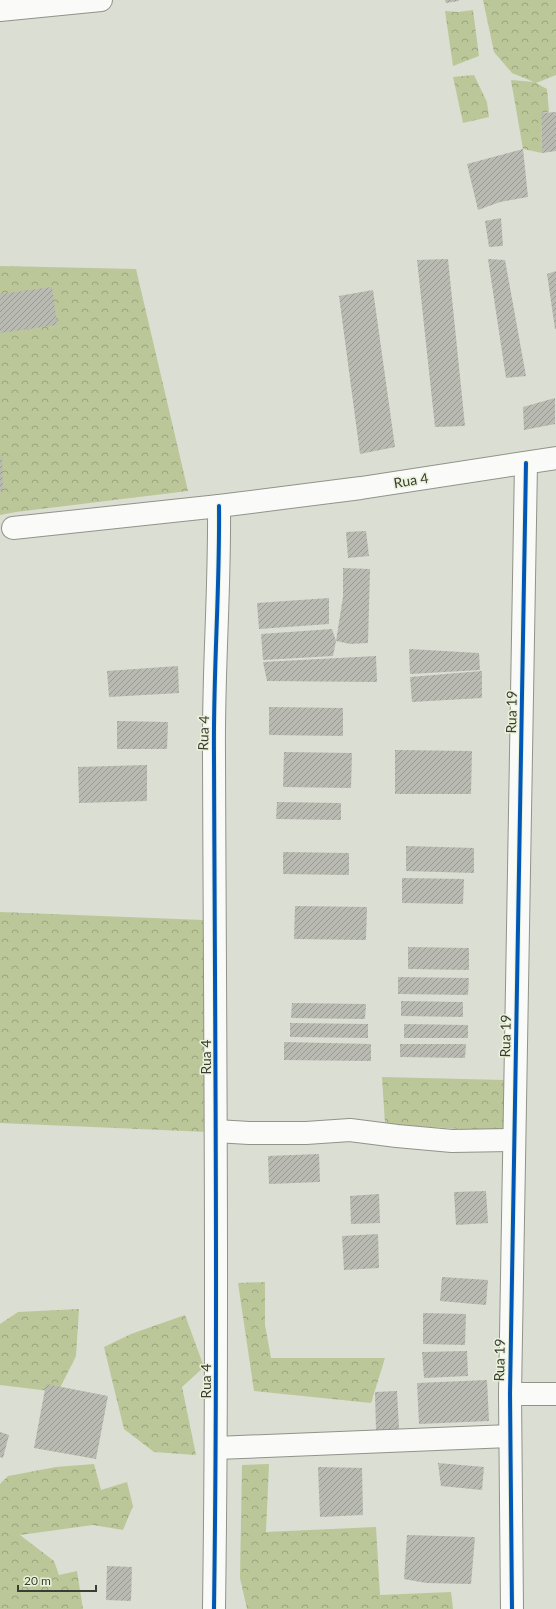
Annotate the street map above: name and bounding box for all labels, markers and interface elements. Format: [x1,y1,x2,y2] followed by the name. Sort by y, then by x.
[392,469,430,491] street label: Rua 4
[502,690,520,734] street label: Rua 19
[194,715,212,751] street label: Rua 4
[496,1014,514,1058] street label: Rua 19
[197,1040,214,1074] street label: Rua 4
[490,1338,508,1382] street label: Rua 19
[197,1364,214,1398] street label: Rua 4
[18,1567,96,1593] scale bar
[24,1573,51,1588] text: 20 m

